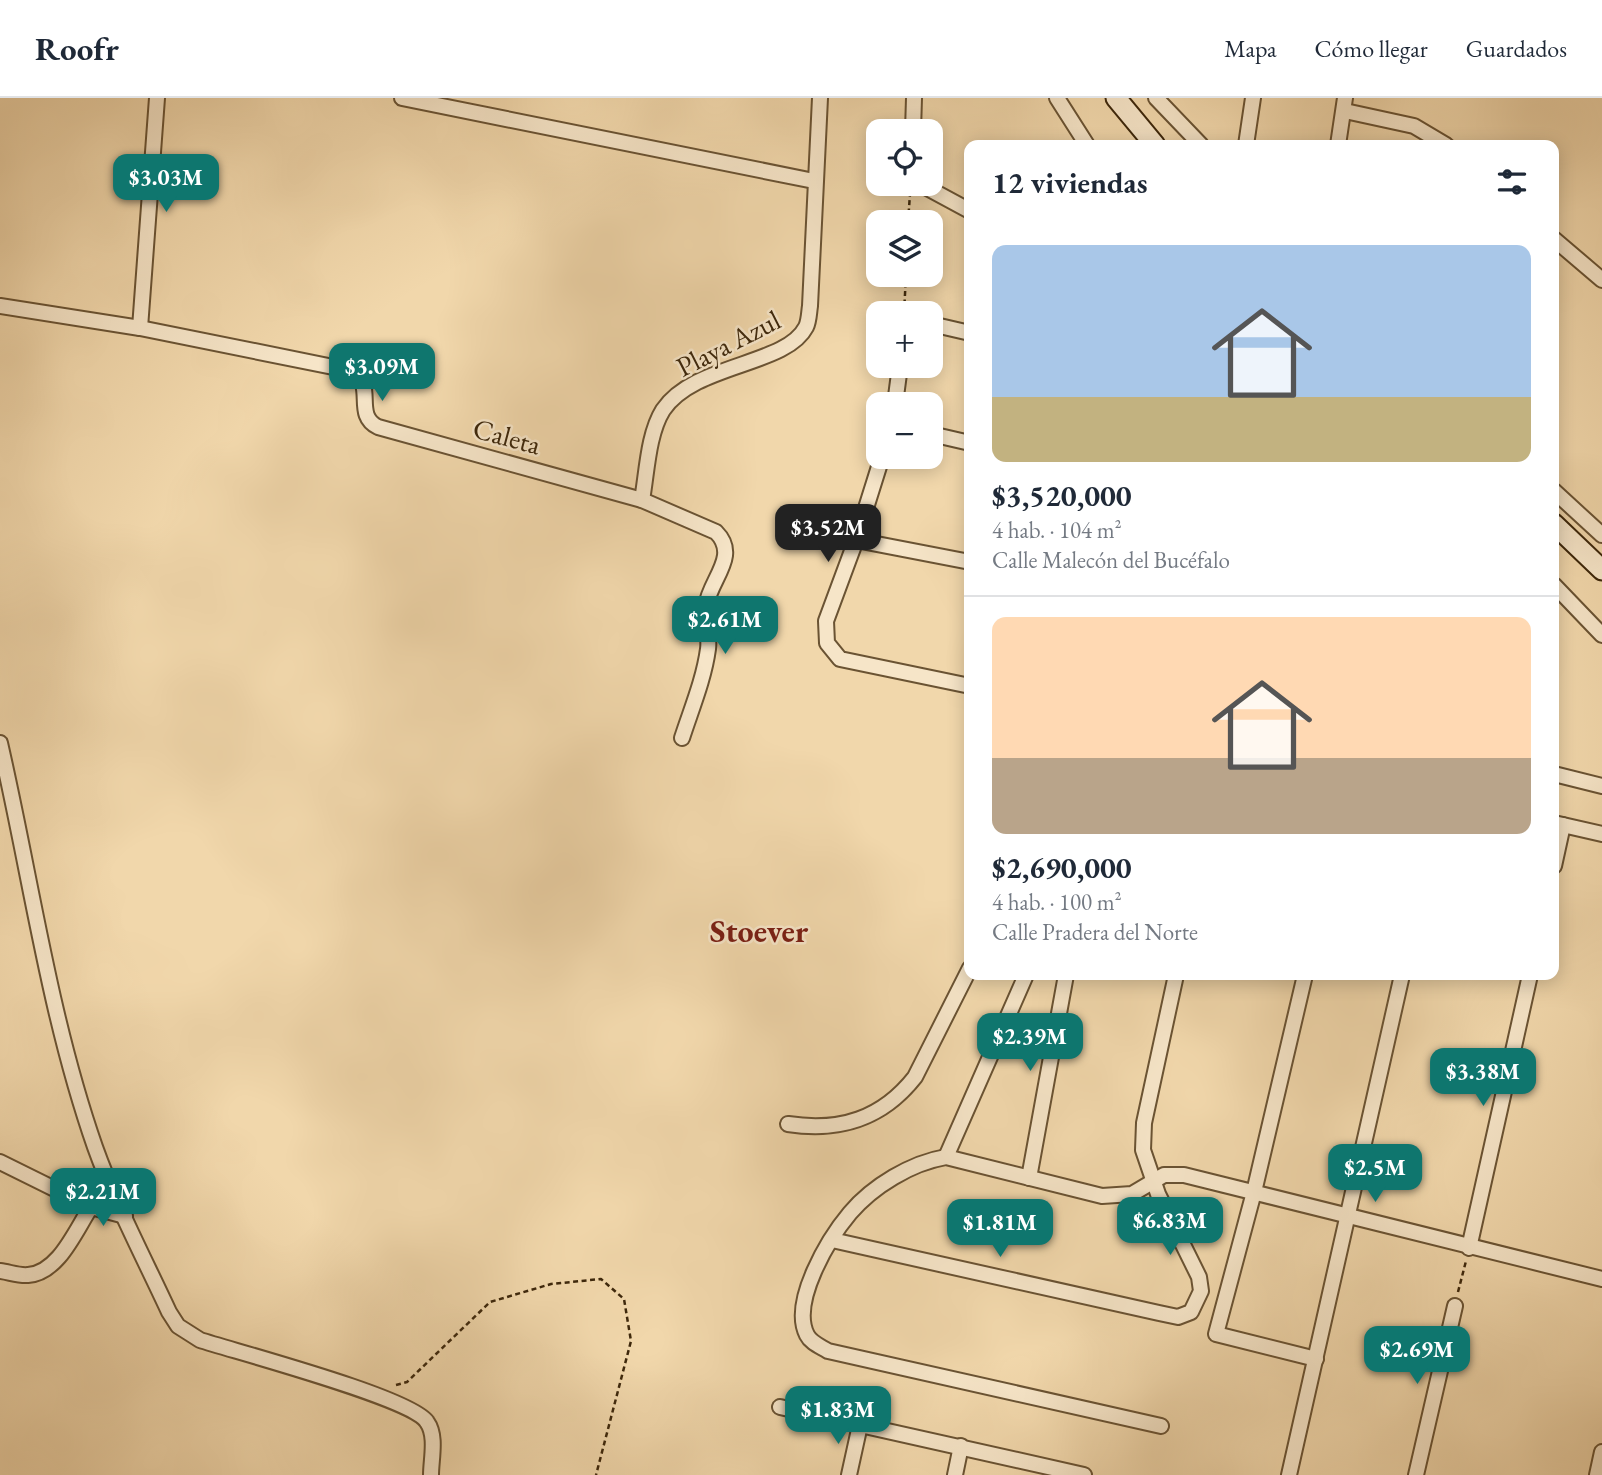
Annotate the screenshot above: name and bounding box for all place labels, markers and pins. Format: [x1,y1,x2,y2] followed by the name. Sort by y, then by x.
[109,155,223,214] pin: $3.03M
[325,344,439,403] pin: $3.09M
[771,504,885,564] pin: $3.52M
[668,596,782,656] pin: $2.61M
[973,1014,1087,1073] pin: $2.39M
[1426,1048,1540,1108] pin: $3.38M
[1326,1144,1424,1204] pin: $2.5M
[46,1168,160,1228] pin: $2.21M
[1113,1198,1227,1257] pin: $6.83M
[943,1200,1057,1259] pin: $1.81M
[1360,1326,1474,1386] pin: $2.69M
[781,1386,895,1446] pin: $1.83M

